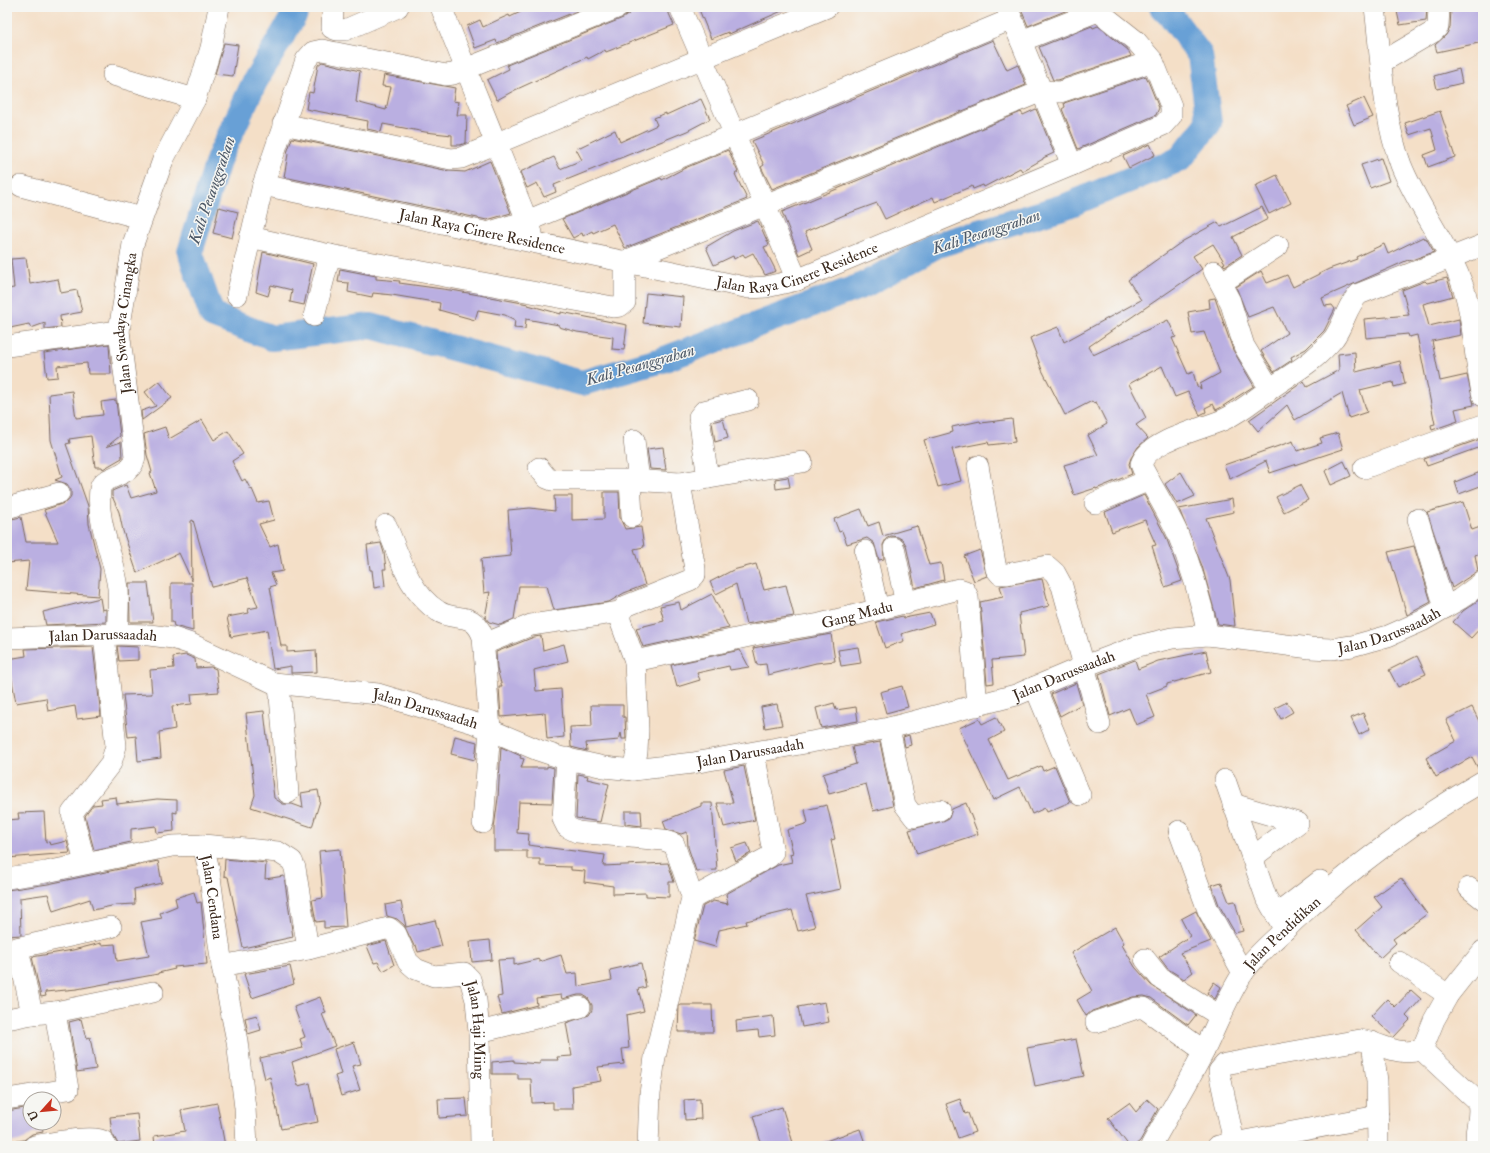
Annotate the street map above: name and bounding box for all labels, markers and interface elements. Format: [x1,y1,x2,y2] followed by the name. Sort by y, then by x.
[184,134,240,247] water label: Kali Pesanggrahan
[396,205,567,259] street label: Jalan Raya Cinere Residence
[929,205,1043,259] water label: Kali Pesanggrahan
[713,238,881,298] street label: Jalan Raya Cinere Residence
[110,250,142,396] street label: Jalan Swadaya Cinangka
[583,340,697,390] water label: Kali Pesanggrahan
[820,597,895,633] street label: Gang Madu
[1336,603,1444,659] street label: Jalan Darussaadah
[47,625,158,648] street label: Jalan Darussaadah
[1009,647,1118,707] street label: Jalan Darussaadah
[371,684,480,734] street label: Jalan Darussaadah
[694,734,805,773] street label: Jalan Darussaadah
[194,852,227,941] street label: Jalan Cendana
[1239,892,1325,976] street label: Jalan Pendidikan
[460,977,489,1080] street label: Jalan Haji Miing
[22,1091,62,1131] north arrow
[25,1108,41,1122] text: U

